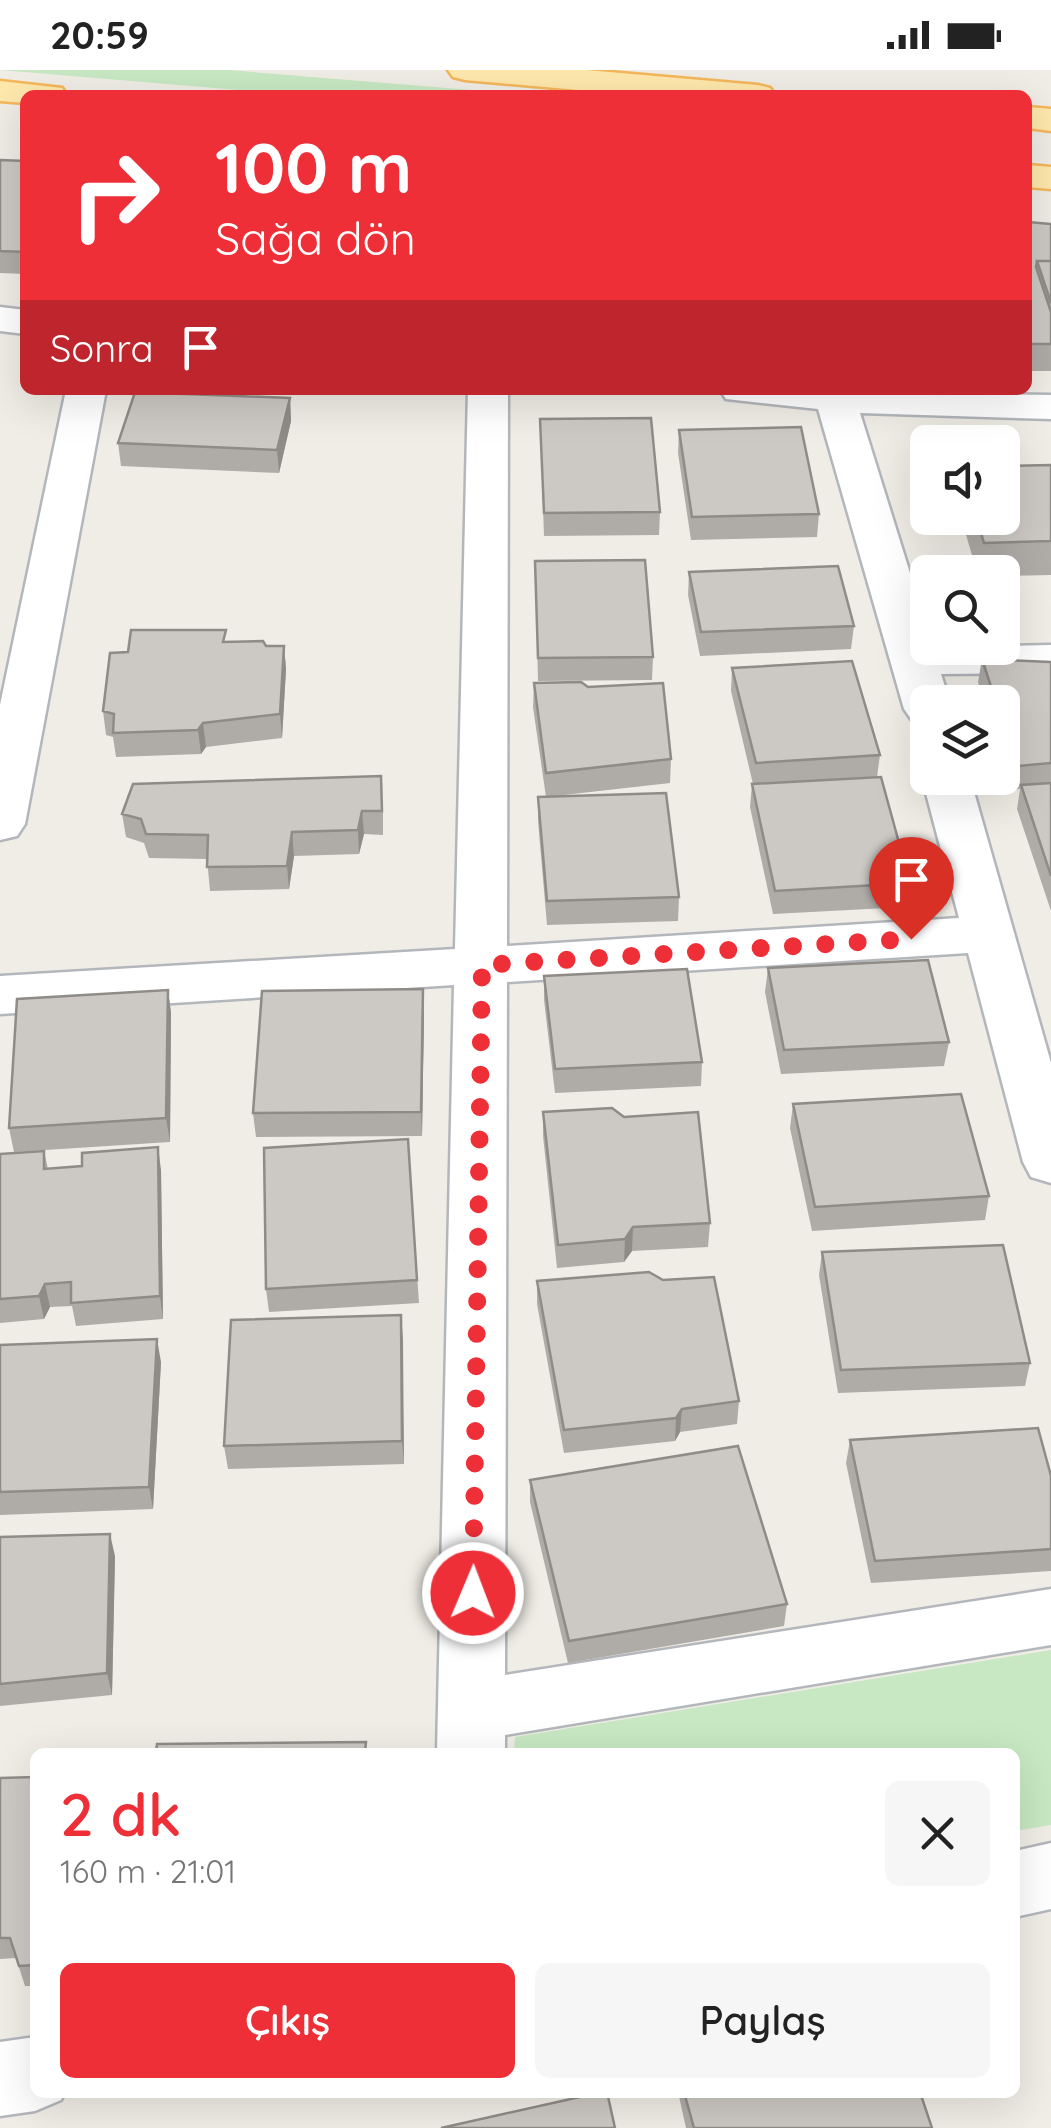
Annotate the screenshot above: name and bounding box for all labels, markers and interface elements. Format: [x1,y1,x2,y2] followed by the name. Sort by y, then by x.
[50,11,149,59] text: 20:59
[215,123,412,211] text: 100 m
[50,130,180,260] icon: right
[215,210,416,266] text: Sağa dön
[173,320,228,375] icon: arrive
[50,324,153,372] text: Sonra
[910,425,1020,795] map controls
[910,425,1020,535] button: sound
[910,555,1020,665] button: search
[910,685,1020,795] button: layers
[869,837,954,940] pin
[884,852,939,907] icon: arrive
[421,1541,525,1645] position arrow
[60,1776,181,1851] text: 2 dk
[885,1781,990,1886] button: close
[60,1851,236,1891] text: 160 m · 21:01
[60,1963,515,2078] button: Çıkış
[535,1963,990,2078] button: Paylaş

